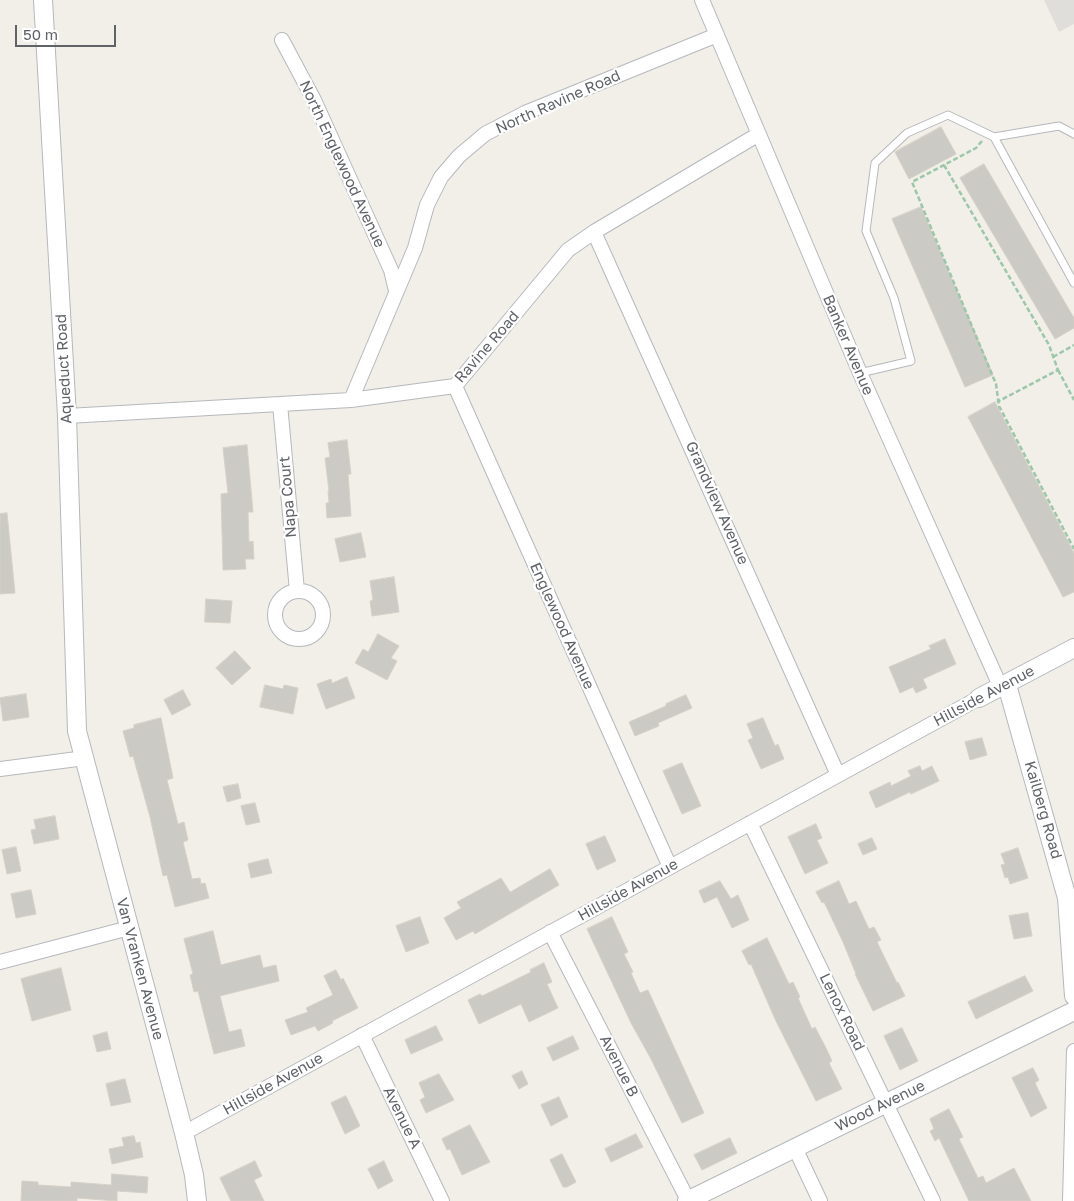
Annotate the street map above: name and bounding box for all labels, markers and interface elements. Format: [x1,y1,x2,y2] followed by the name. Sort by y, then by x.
[18,15,119,47] scale bar
[23,25,58,43] text: 50 m
[493,66,623,138] street label: North Ravine Road
[295,78,389,250] street label: North Englewood Avenue
[819,292,877,398] street label: Banker Avenue
[451,307,523,387] street label: Ravine Road
[52,314,76,424] street label: Aqueduct Road
[682,439,752,567] street label: Grandview Avenue
[275,455,301,539] street label: Napa Court
[526,560,598,692] street label: Englewood Avenue
[930,662,1038,730] street label: Hillside Avenue
[1020,759,1066,861] street label: Kailberg Road
[575,855,681,925] street label: Hillside Avenue
[112,896,168,1042] street label: Van Vranken Avenue
[816,970,868,1054] street label: Lenox Road
[596,1032,642,1100] street label: Avenue B
[220,1049,326,1119] street label: Hillside Avenue
[832,1076,928,1136] street label: Wood Avenue
[379,1084,425,1152] street label: Avenue A

